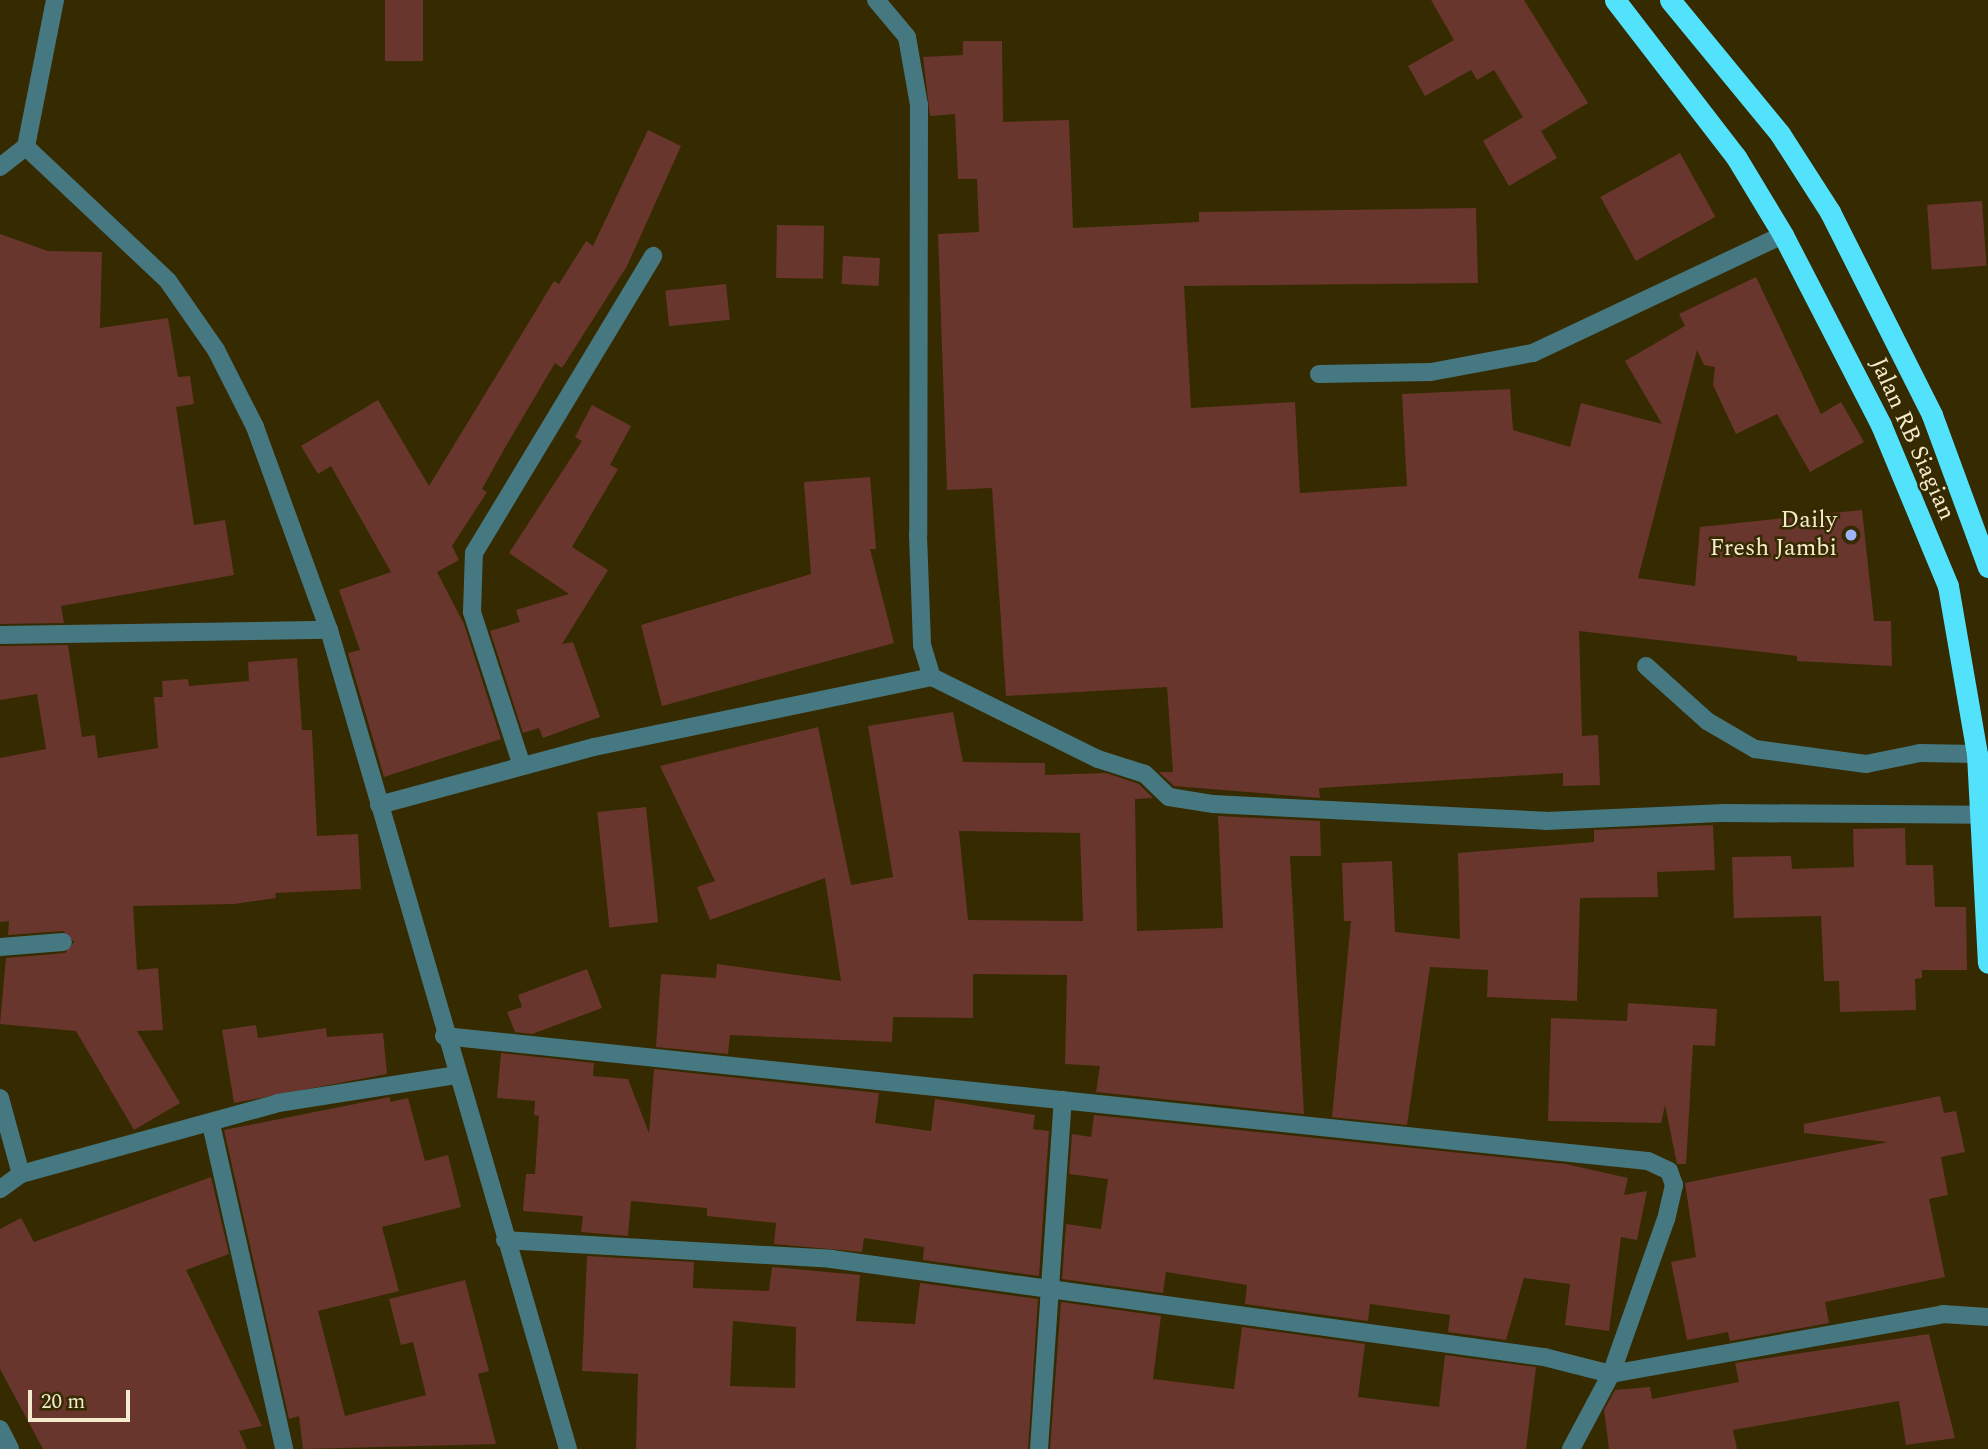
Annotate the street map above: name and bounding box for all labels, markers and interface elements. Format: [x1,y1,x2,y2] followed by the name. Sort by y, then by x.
[1863,353,1961,525] street label: Jalan RB Siagian
[1710,507,1837,563] place label: Daily Fresh Jambi
[1843,527,1859,543] marker: Daily Fresh Jambi
[32,1376,133,1420] scale bar
[41,1386,85,1418] text: 20 m

